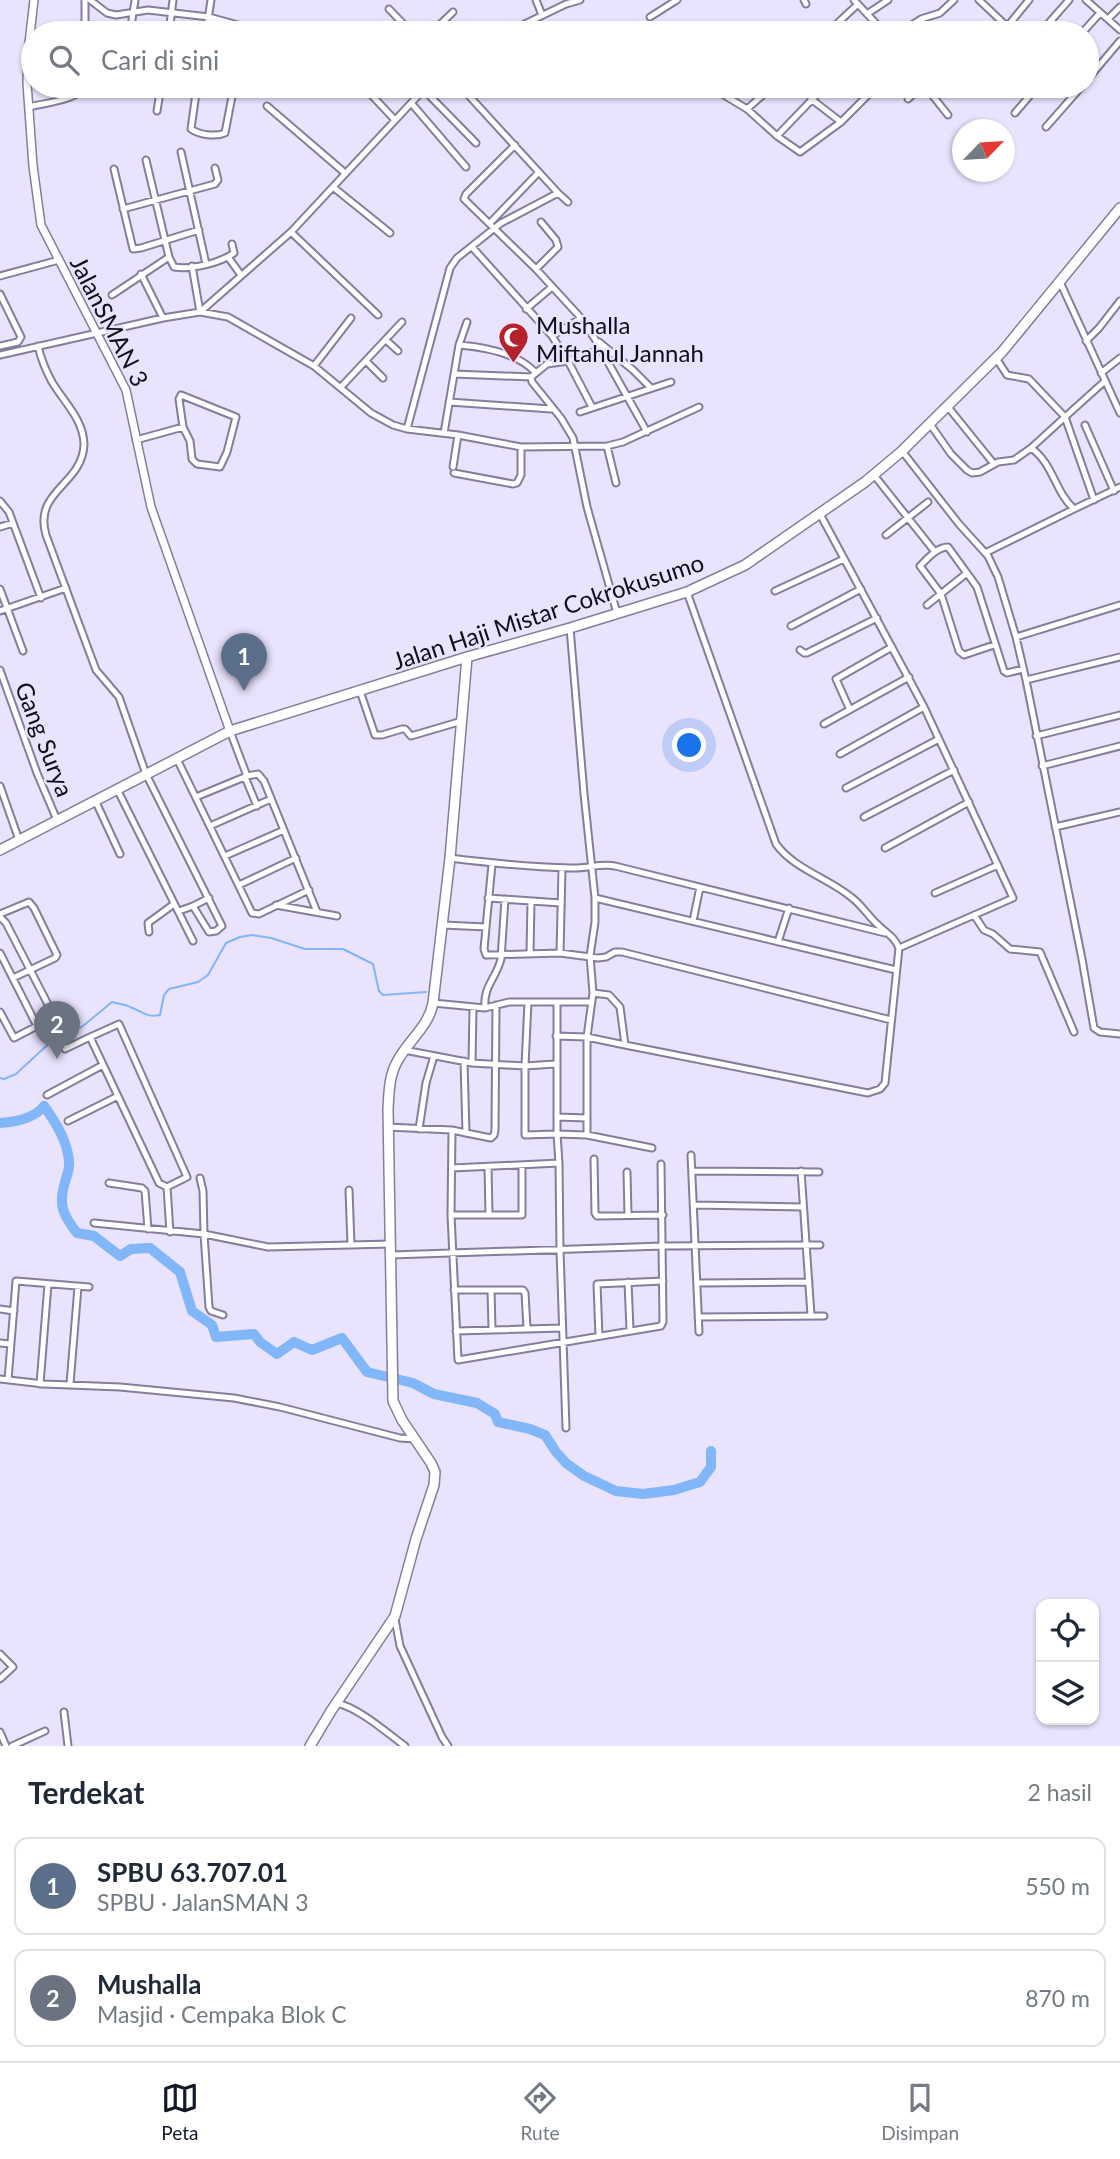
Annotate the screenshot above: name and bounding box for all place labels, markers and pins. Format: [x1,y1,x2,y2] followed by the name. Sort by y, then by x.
[536,310,704,367] place label: Mushalla Miftahul Jannah
[496,321,530,365] mosque icon: Mushalla Miftahul Jannah
[221,633,267,691] pin: 1
[34,1001,80,1059] pin: 2

